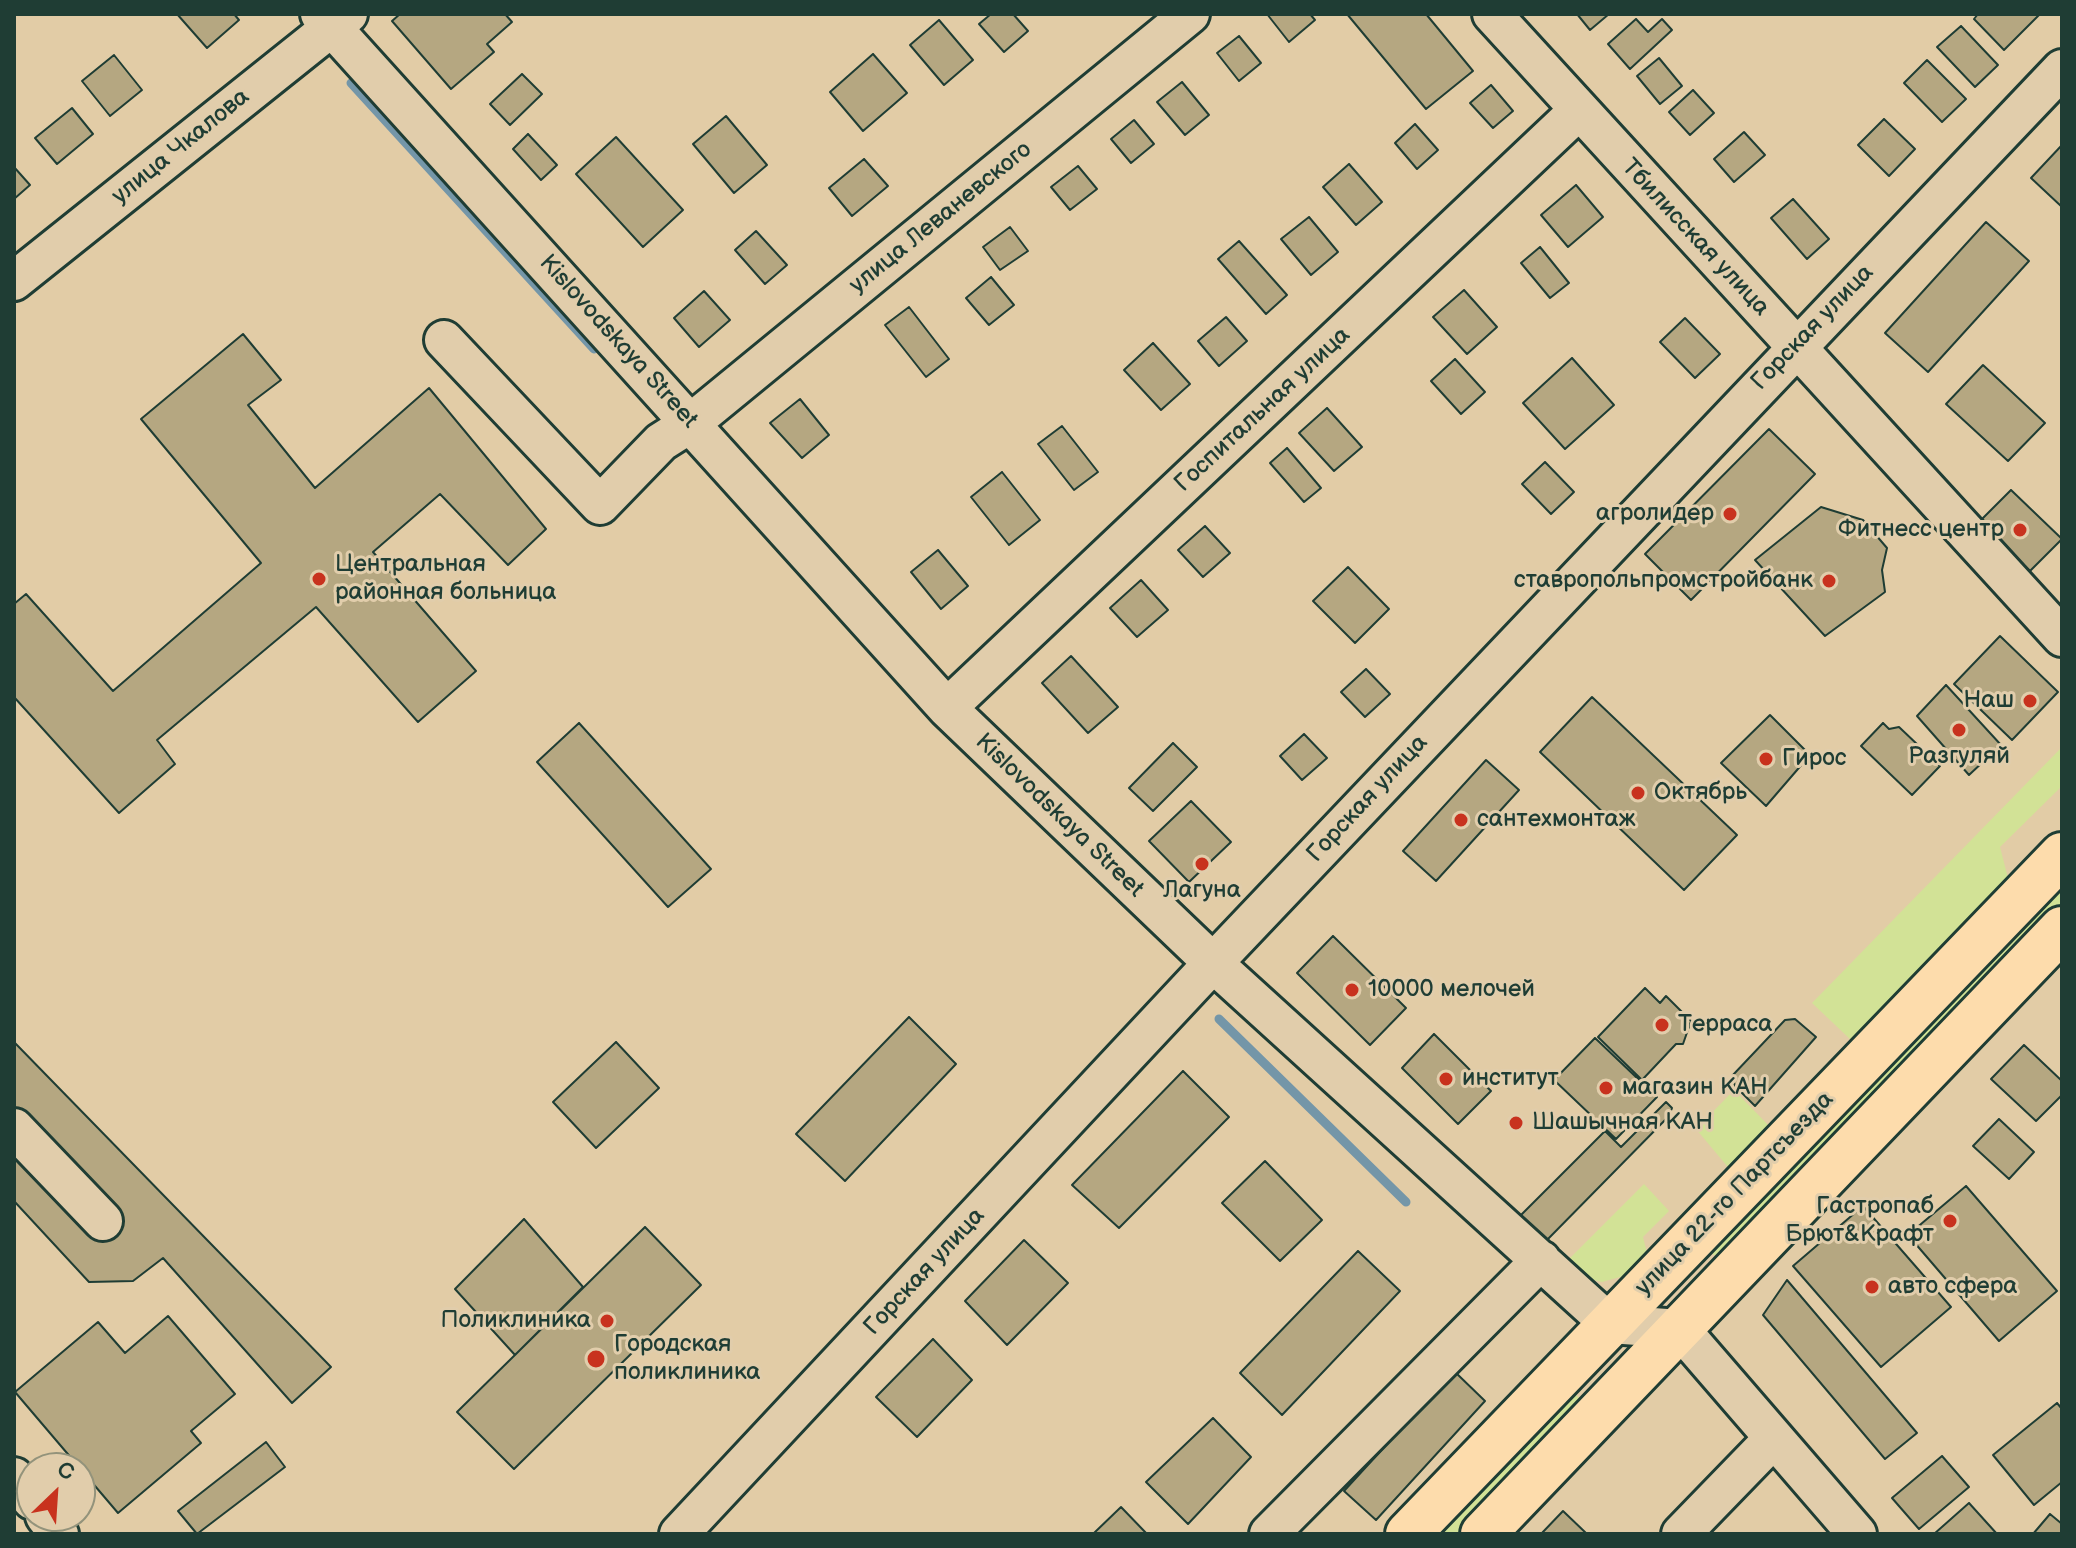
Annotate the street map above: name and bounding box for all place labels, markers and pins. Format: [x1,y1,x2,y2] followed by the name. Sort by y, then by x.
[1596,500,1714,528] place label: агролидер
[1721,505,1739,523] marker: агролидер
[1838,516,2004,544] place label: Фитнесс центр
[2011,521,2029,539] marker: Фитнесс центр
[335,551,556,607] place label: Центральная районная больница
[1514,567,1813,595] place label: ставропольпромстройбанк
[310,570,328,588] marker: Центральная районная больница
[1820,572,1838,590] marker: ставропольпромстройбанк
[1964,687,2014,715] place label: Наш
[2021,692,2039,710] marker: Наш
[1950,721,1968,739] marker: Разгуляй
[1908,743,2010,771] place label: Разгуляй
[1782,745,1846,773] place label: Гирос
[1757,750,1775,768] marker: Гирос
[1654,779,1747,807] place label: Октябрь
[1629,784,1647,802] marker: Октябрь
[1477,806,1635,834] place label: сантехмонтаж
[1452,811,1470,829] marker: сантехмонтаж
[1193,855,1211,873] marker: Лагуна
[1163,877,1241,905] place label: Лагуна
[1368,976,1535,1004] place label: 10000 мелочей
[1343,981,1361,999] marker: 10000 мелочей
[1678,1011,1773,1039] place label: Терраса
[1653,1016,1671,1034] marker: Терраса
[1462,1065,1559,1093] place label: институт
[1437,1070,1455,1088] marker: институт
[1622,1074,1768,1102] place label: магазин КАН
[1597,1079,1615,1097] marker: магазин КАН
[1532,1109,1713,1137] place label: Шашычная КАН
[1507,1114,1525,1132] marker: Шашычная КАН
[1785,1193,1934,1249] place label: Гастропаб Брют&Крафт
[1941,1212,1959,1230] marker: Гастропаб Брют&Крафт
[1888,1273,2017,1301] place label: авто сфера
[1863,1278,1881,1296] marker: авто сфера
[440,1307,591,1335] place label: Поликлиника
[598,1312,616,1330] marker: Поликлиника
[614,1331,761,1387] place label: Городская поликлиника
[585,1348,607,1370] marker: Городская поликлиника

